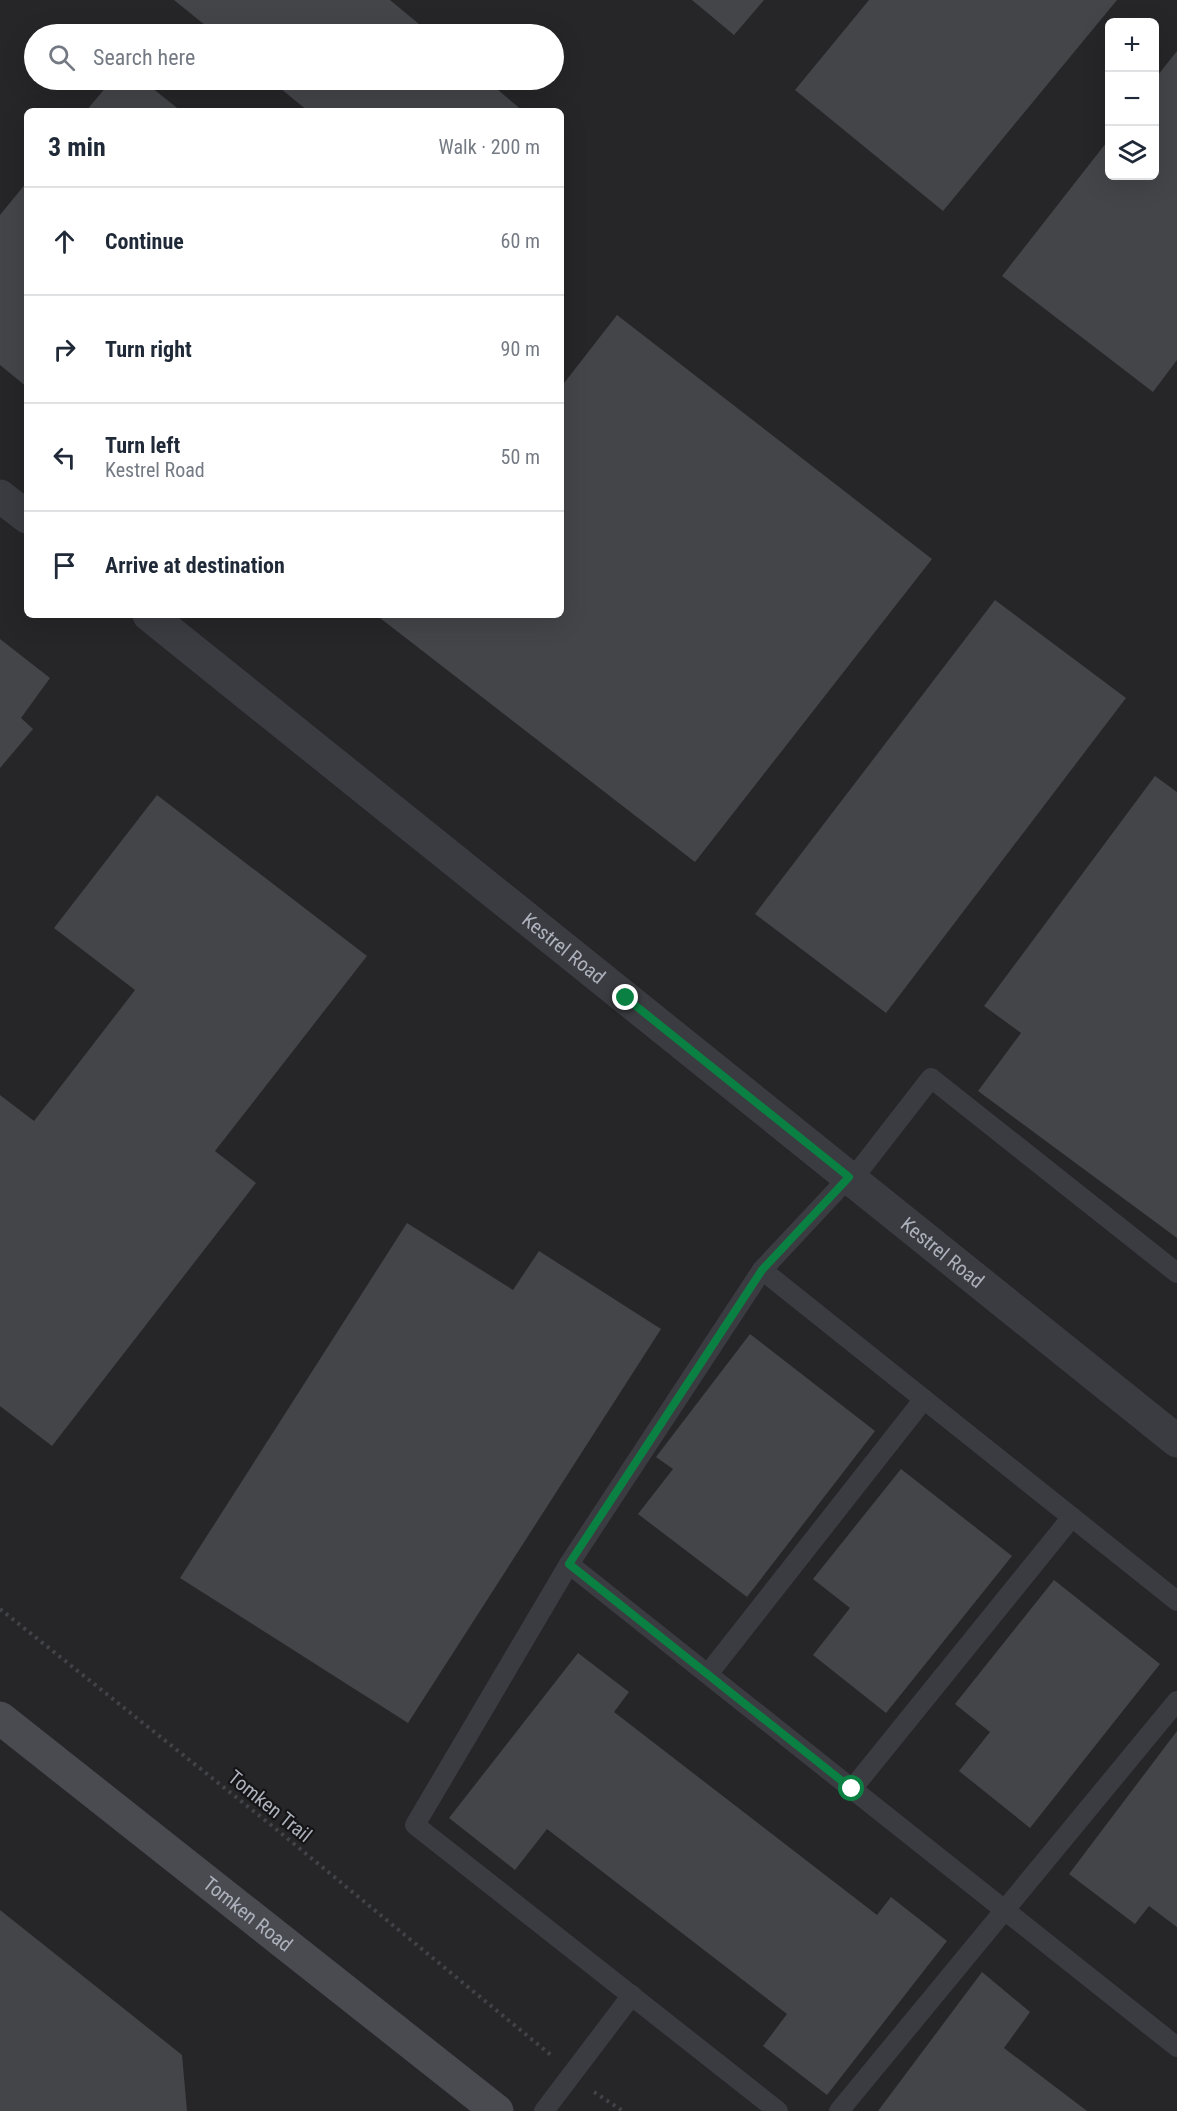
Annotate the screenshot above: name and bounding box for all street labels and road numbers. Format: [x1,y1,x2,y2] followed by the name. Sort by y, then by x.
[517,908,610,989] street label: Kestrel Road
[896,1212,989,1293] street label: Kestrel Road
[223,1765,317,1847] street label: Tomken Trail
[198,1871,297,1957] street label: Tomken Road

